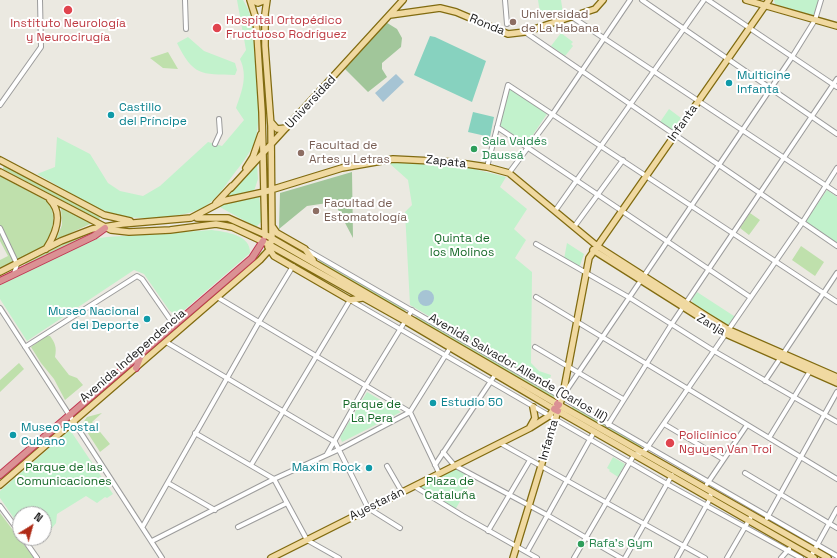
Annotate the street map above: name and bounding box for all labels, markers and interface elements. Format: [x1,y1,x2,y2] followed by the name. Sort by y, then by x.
[62,4,74,16] marker: Instituto Neurología y Neurocirugía
[521,8,599,36] place label: Universidad de La Habana
[467,11,507,39] street label: Ronda
[226,14,347,42] place label: Hospital Ortopédico Fructuoso Rodríguez
[10,17,126,45] place label: Instituto Neurología y Neurocirugía
[508,17,518,27] marker: Universidad de La Habana
[211,22,223,34] marker: Hospital Ortopédico Fructuoso Rodríguez
[737,69,791,97] place label: Multicine Infanta
[283,72,339,132] street label: Universidad
[724,78,734,88] marker: Multicine Infanta
[119,101,187,129] place label: Castillo del Príncipe
[665,102,701,144] street label: Infanta
[106,110,116,120] marker: Castillo del Príncipe
[482,135,547,163] place label: Sala Valdés Daussá
[309,139,390,167] place label: Facultad de Artes y Letras
[469,144,479,154] marker: Sala Valdés Daussá
[296,148,306,158] marker: Facultad de Artes y Letras
[425,153,467,171] street label: Zapata
[324,197,407,225] place label: Facultad de Estomatología
[311,206,321,216] marker: Facultad de Estomatología
[430,232,494,260] park label: Quinta de los Molinos
[48,305,139,333] place label: Museo Nacional del Deporte
[77,306,189,406] street label: Avenida Independencia
[426,311,610,425] street label: Avenida Salvador Allende (Carlos III)
[694,311,728,339] street label: Zanja
[142,314,152,324] marker: Museo Nacional del Deporte
[441,396,503,410] place label: Estudio 50
[343,398,401,426] park label: Parque de La Pera
[428,398,438,408] marker: Estudio 50
[536,418,562,462] street label: Infanta
[21,421,99,449] place label: Museo Postal Cubano
[679,429,772,457] place label: Policlínico Nguyen Van Troi
[8,430,18,440] marker: Museo Postal Cubano
[664,437,676,449] marker: Policlínico Nguyen Van Troi
[16,461,112,489] park label: Parque de las Comunicaciones
[292,461,361,475] place label: Maxim Rock
[364,463,374,473] marker: Maxim Rock
[424,475,476,503] park label: Plaza de Cataluña
[347,485,407,523] street label: Ayestarán
[12,506,52,546] north arrow
[31,509,46,525] text: N
[589,537,653,551] place label: Rafa's Gym
[576,539,586,549] marker: Rafa's Gym

